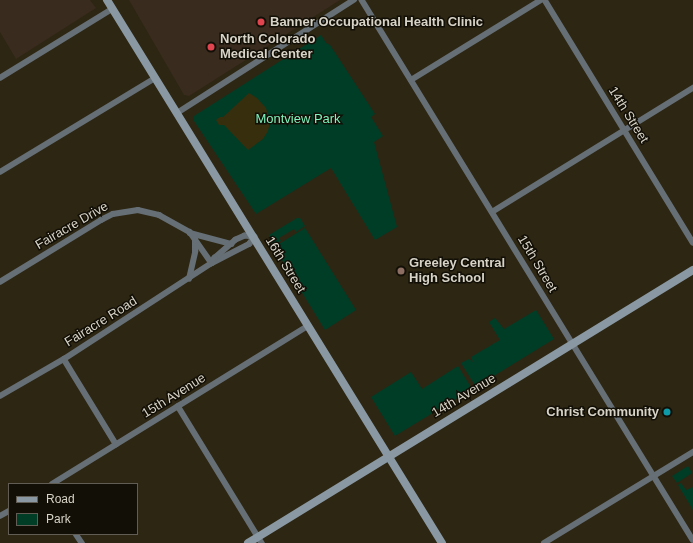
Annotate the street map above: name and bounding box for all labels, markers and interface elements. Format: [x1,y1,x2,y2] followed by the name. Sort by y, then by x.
[270,14,483,30] place label: Banner Occupational Health Clinic
[255,16,267,28] marker: Banner Occupational Health Clinic
[220,32,315,63] place label: North Colorado Medical Center
[205,41,217,53] marker: North Colorado Medical Center
[605,84,651,146] street label: 14th Street
[255,111,341,127] park label: Montview Park
[33,199,111,253] street label: Fairacre Drive
[514,233,560,295] street label: 15th Street
[262,234,308,296] street label: 16th Street
[409,256,505,287] place label: Greeley Central High School
[396,266,406,276] marker: Greeley Central High School
[62,294,140,350] street label: Fairacre Road
[139,370,209,422] street label: 15th Avenue
[429,371,499,421] street label: 14th Avenue
[546,404,659,420] place label: Christ Community
[662,407,672,417] marker: Christ Community
[8,483,138,535] legend
[46,492,75,506] text: Road
[46,512,71,526] text: Park

